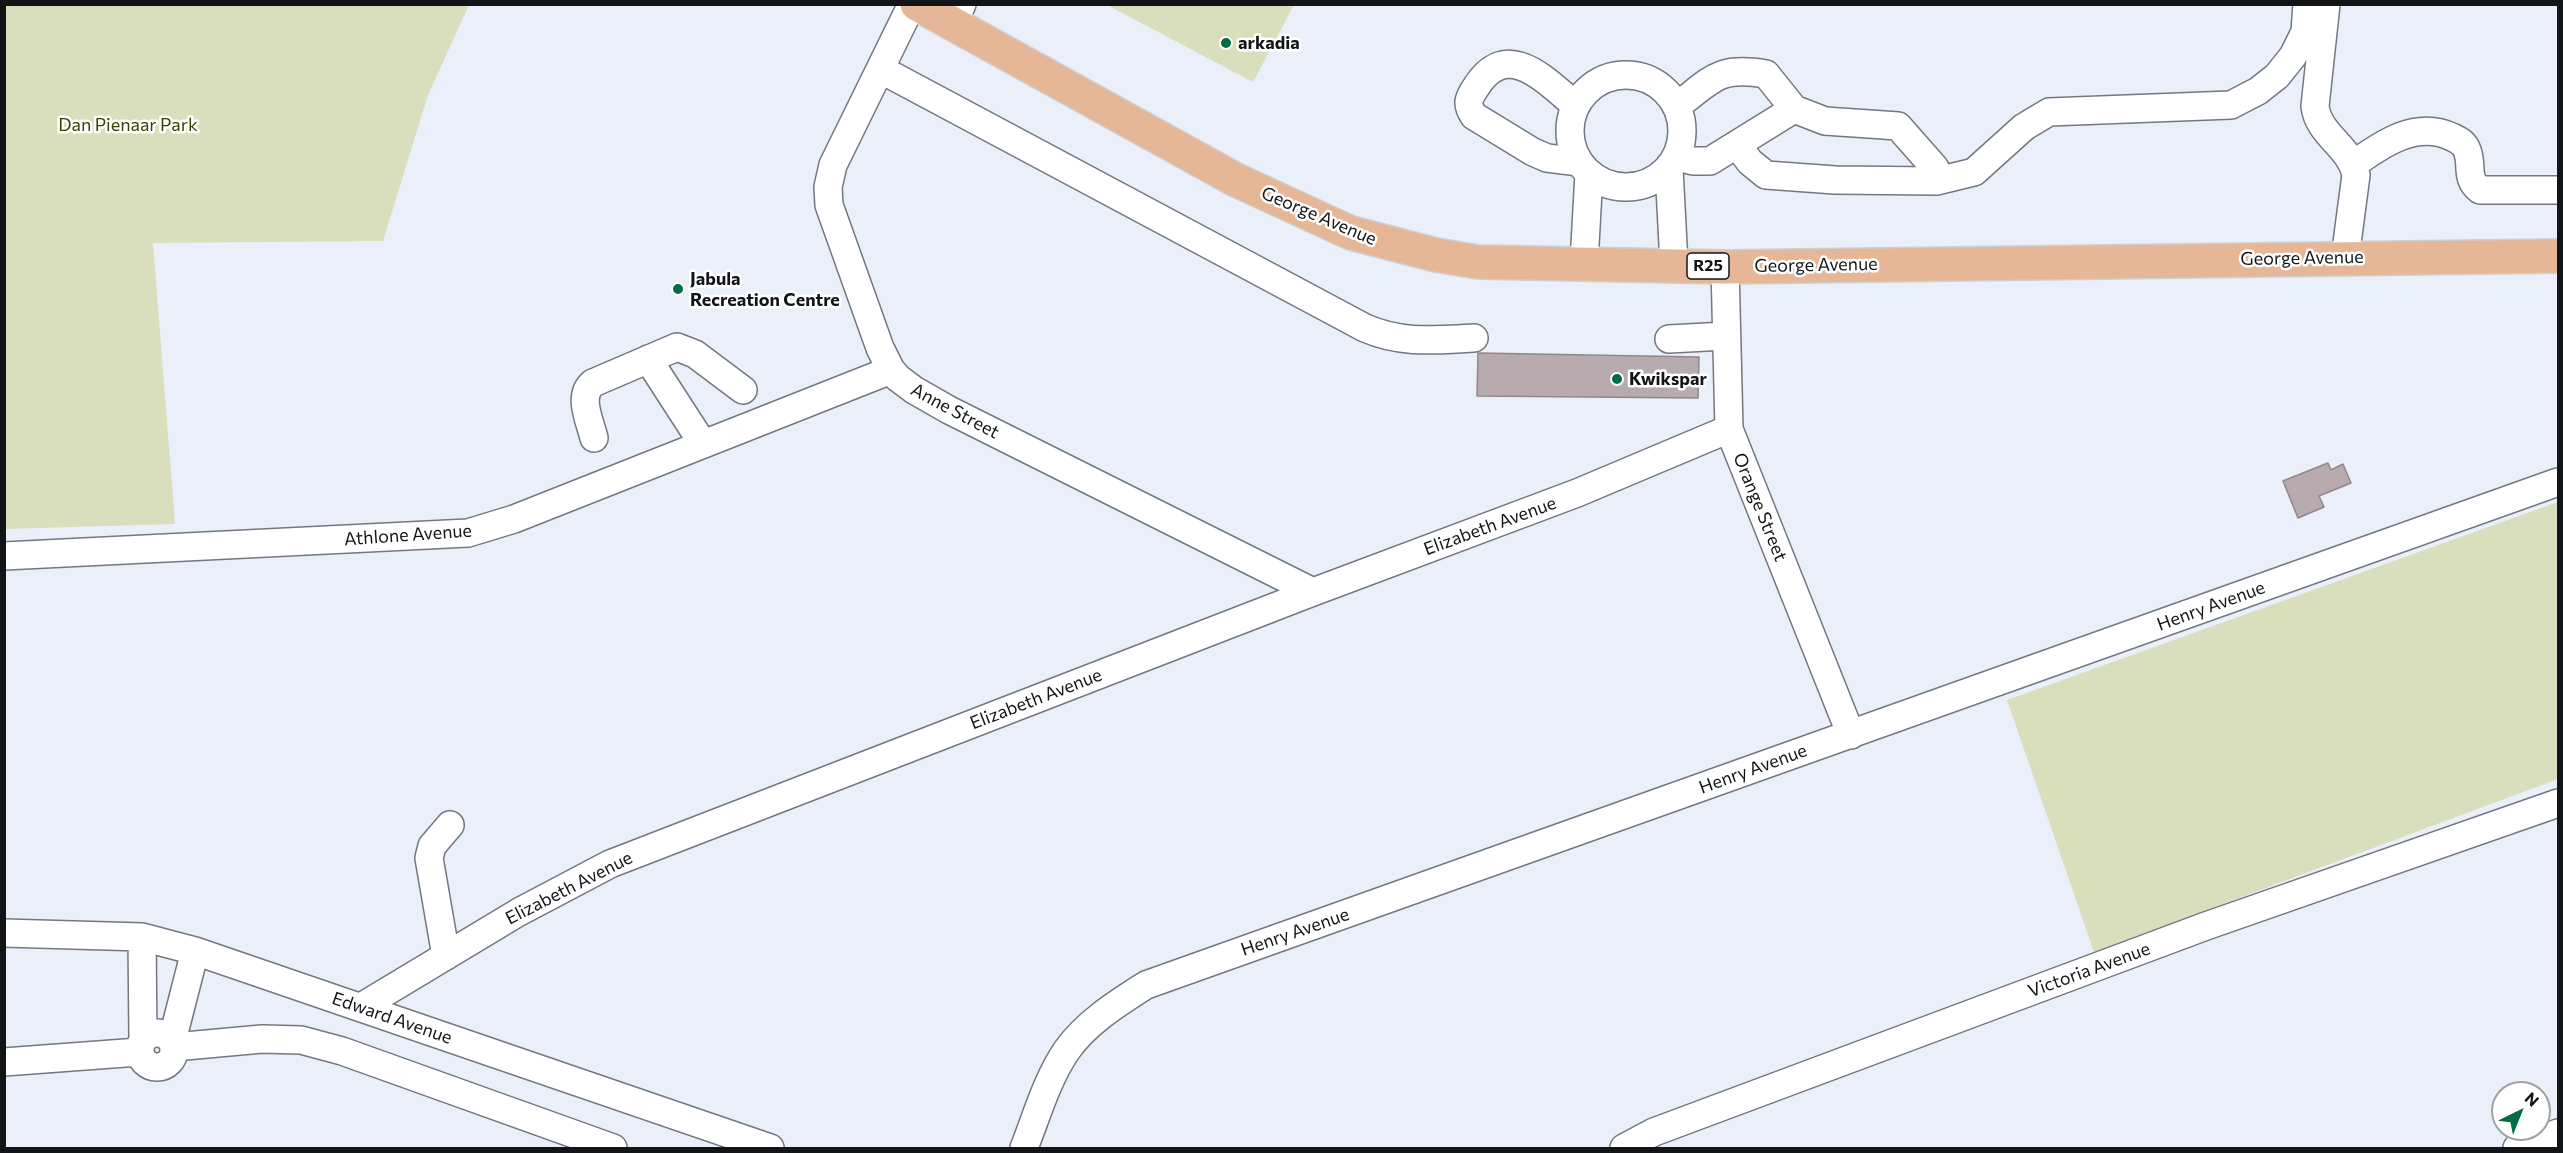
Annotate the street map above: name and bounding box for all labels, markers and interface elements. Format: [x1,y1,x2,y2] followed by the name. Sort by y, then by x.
[1238,32,1300,54] place label: arkadia
[1219,36,1233,50] marker: arkadia
[58,114,198,136] park label: Dan Pienaar Park
[1258,182,1380,250] street label: George Avenue
[2240,246,2364,270] street label: George Avenue
[1687,253,1729,279] road number: R25
[1754,253,1878,277] street label: George Avenue
[690,268,840,310] place label: Jabula Recreation Centre
[671,282,685,296] marker: Jabula Recreation Centre
[1629,368,1707,390] place label: Kwikspar
[1610,372,1624,386] marker: Kwikspar
[907,379,1003,443] street label: Anne Street
[1728,450,1792,564] street label: Orange Street
[1421,492,1559,560] street label: Elizabeth Avenue
[343,520,473,550] street label: Athlone Avenue
[2154,576,2268,636] street label: Henry Avenue
[967,664,1105,734] street label: Elizabeth Avenue
[1696,739,1810,799] street label: Henry Avenue
[502,847,636,929] street label: Elizabeth Avenue
[1238,903,1352,961] street label: Henry Avenue
[2025,938,2153,1002] street label: Victoria Avenue
[329,987,455,1049] street label: Edward Avenue
[2491,1081,2551,1141] north arrow
[2521,1088,2543,1110] text: N

